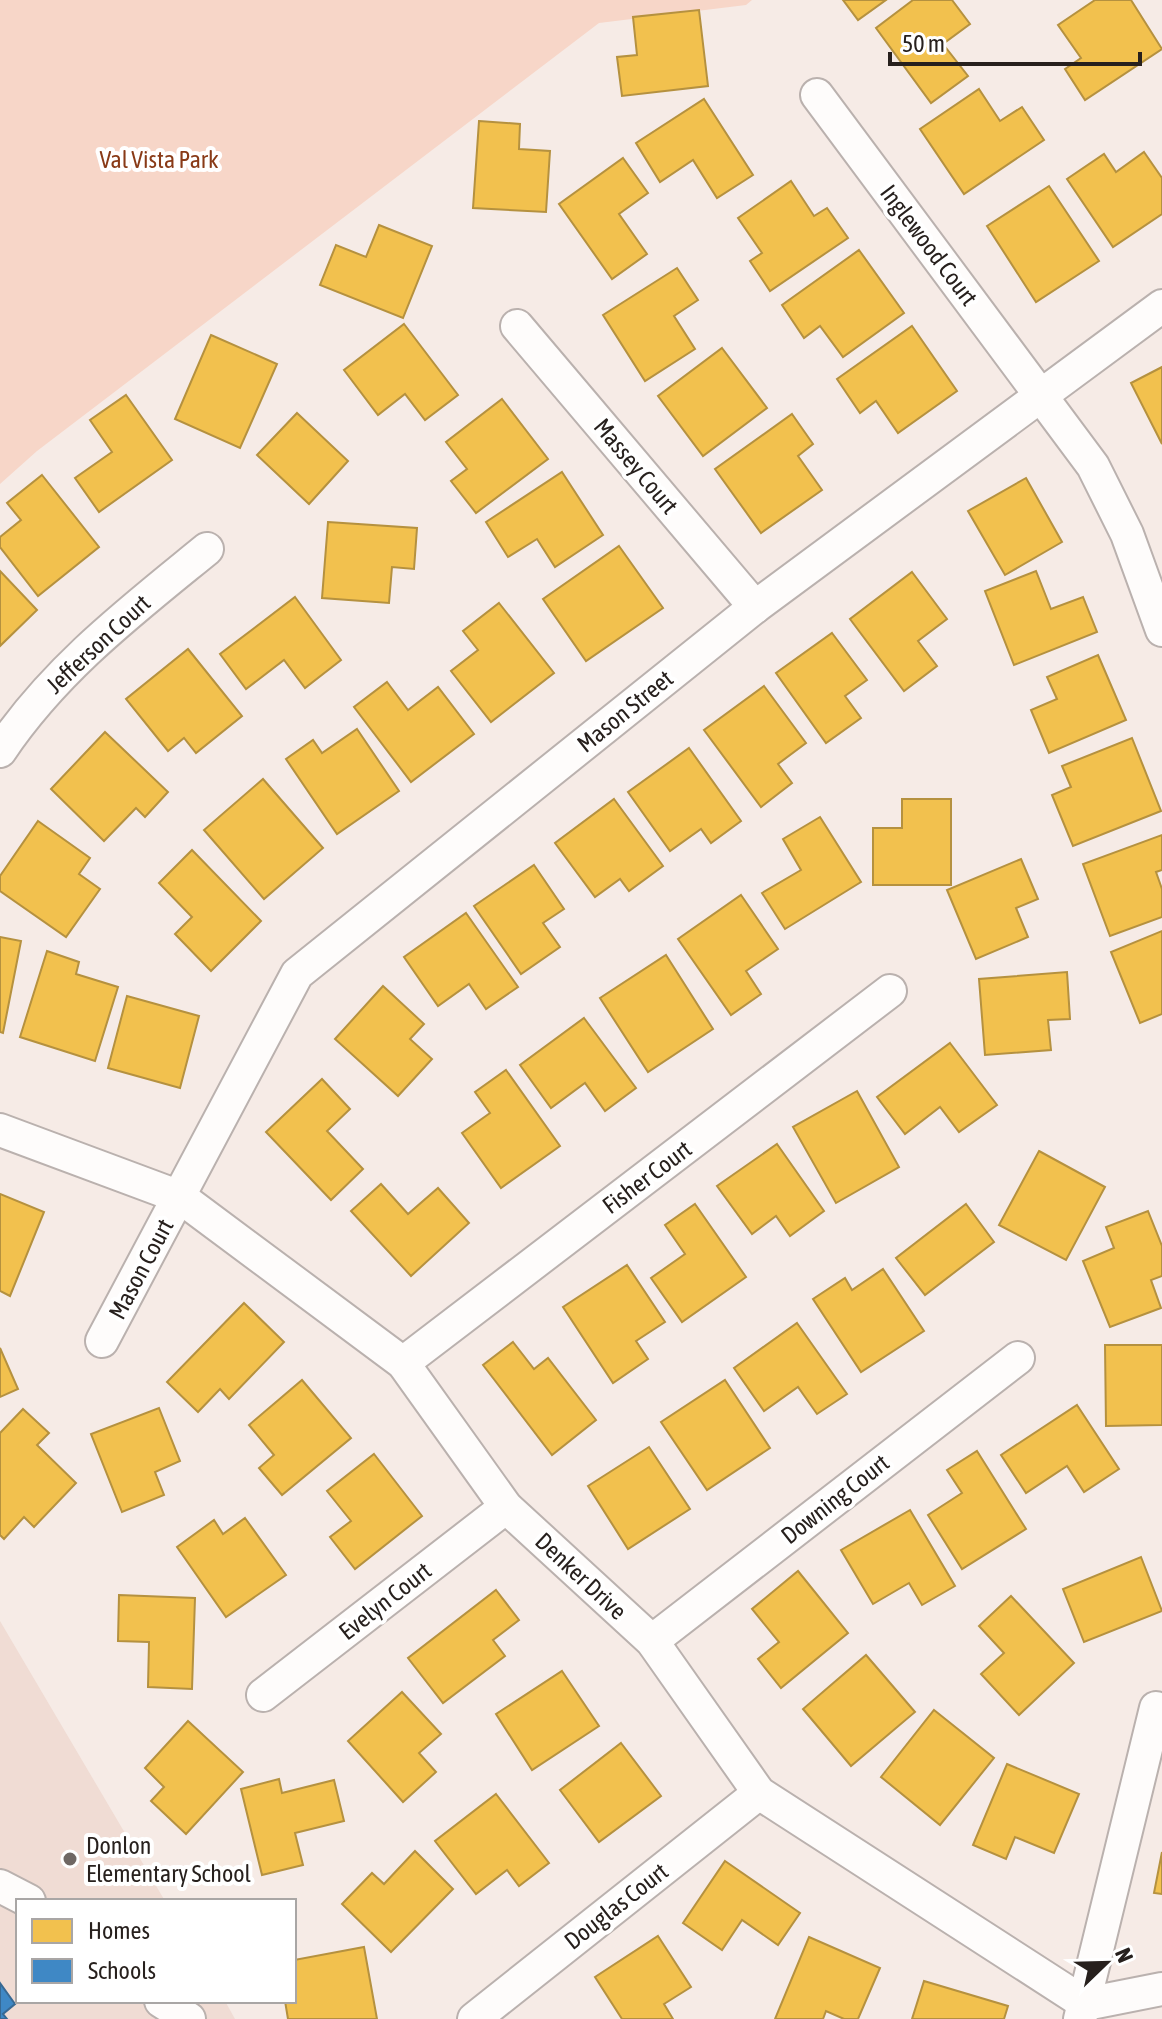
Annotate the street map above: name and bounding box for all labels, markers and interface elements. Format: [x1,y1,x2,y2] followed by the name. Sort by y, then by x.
[890,16,1140,66] scale bar
[902,30,945,57] text: 50 m
[99,146,219,173] park label: Val Vista Park
[875,180,983,311] street label: Inglewood Court
[589,413,683,519] street label: Massey Court
[41,589,155,699] street label: Jefferson Court
[572,664,678,758] street label: Mason Street
[597,1135,697,1219] street label: Fisher Court
[103,1214,179,1324] street label: Mason Court
[776,1449,894,1549] street label: Downing Court
[530,1527,632,1625] street label: Denker Drive
[334,1557,436,1645] street label: Evelyn Court
[86,1832,252,1887] place label: Donlon Elementary School
[61,1850,79,1868] marker: Donlon Elementary School
[559,1857,673,1955] street label: Douglas Court
[16,1899,296,2003] legend
[88,1917,150,1944] text: Homes
[1066,1923,1146,2003] north arrow
[1110,1944,1139,1966] text: N
[88,1957,156,1984] text: Schools

